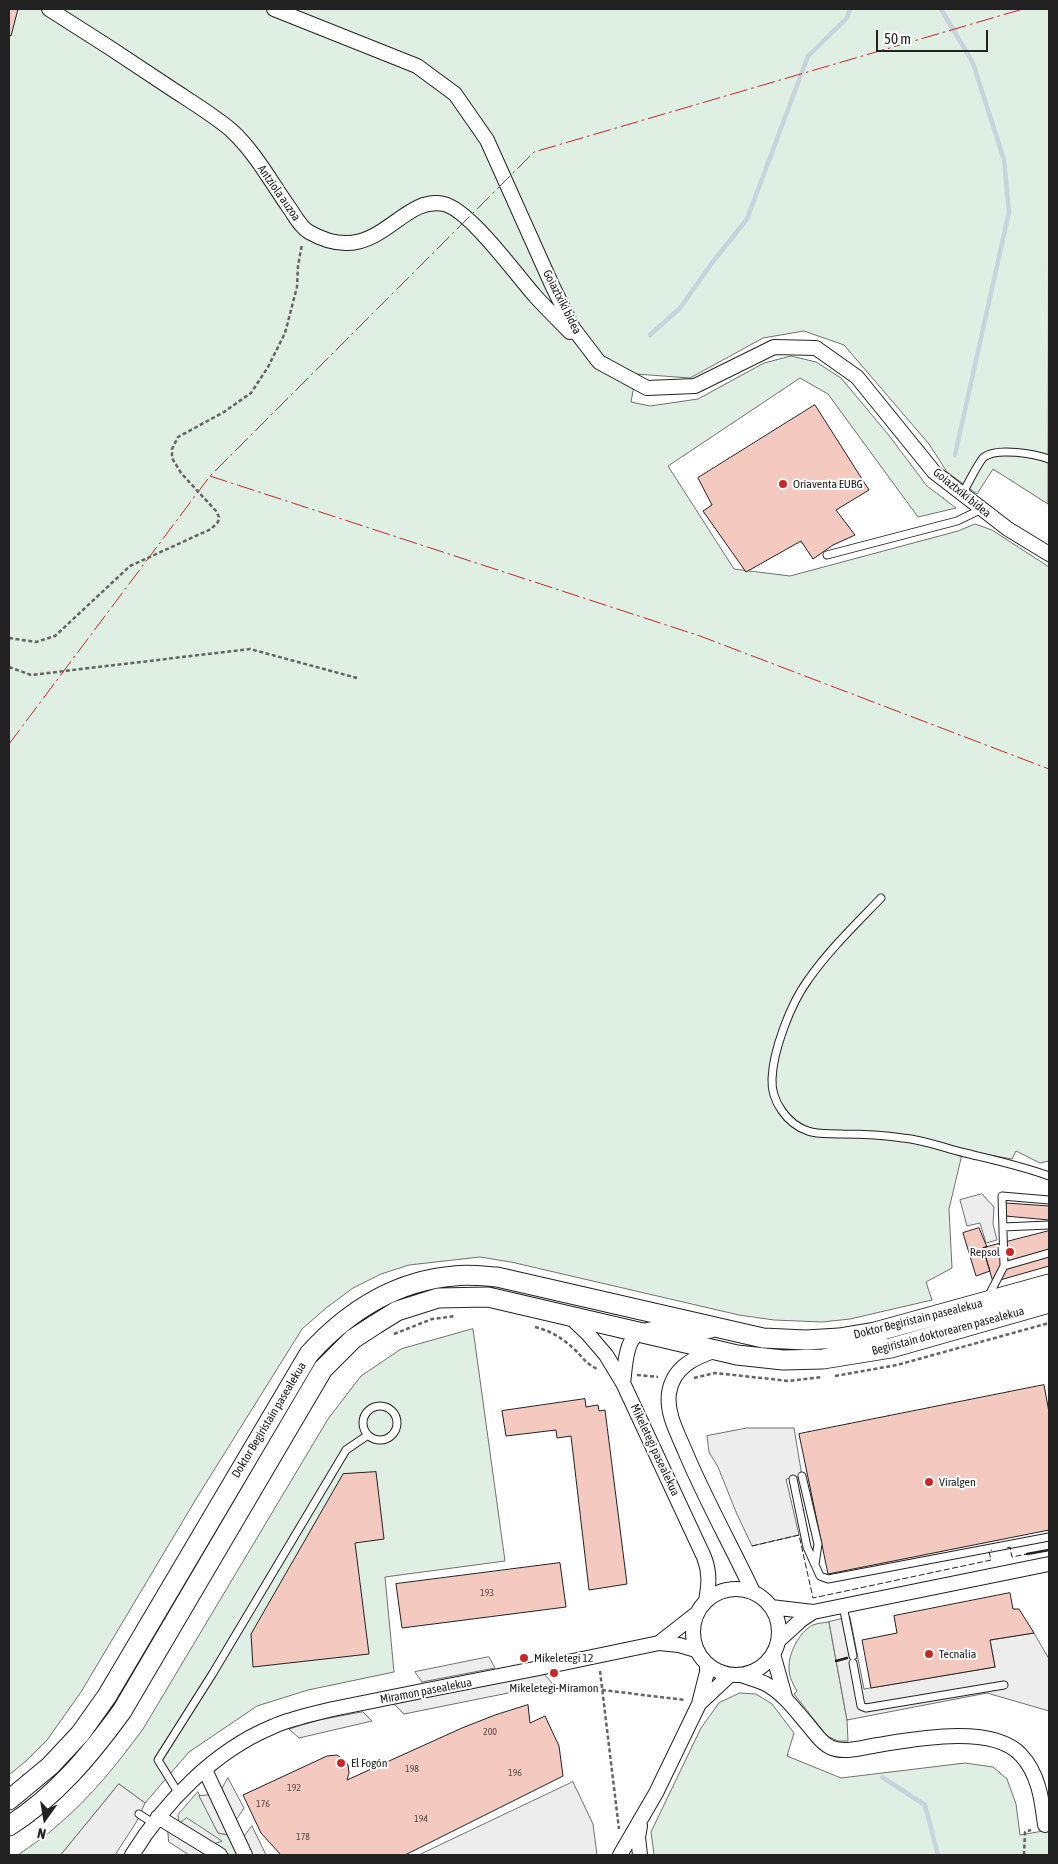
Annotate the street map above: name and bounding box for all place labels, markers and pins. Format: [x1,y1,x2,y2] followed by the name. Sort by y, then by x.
[793,477,863,491] place label: Oriaventa EUBG
[777,478,789,490] marker: Oriaventa EUBG
[970,1245,1000,1259] place label: Repsol
[1004,1246,1016,1258] marker: Repsol
[939,1475,976,1489] place label: Viralgen
[923,1476,935,1488] marker: Viralgen
[939,1647,976,1661] place label: Tecnalia
[923,1648,935,1660] marker: Tecnalia
[534,1651,593,1665] place label: Mikeletegi 12
[518,1652,530,1664] marker: Mikeletegi 12
[548,1667,560,1679] marker: Mikeletegi-Miramon
[509,1681,599,1695] place label: Mikeletegi-Miramon
[351,1756,388,1770] place label: El Fogón
[335,1757,347,1769] marker: El Fogón

